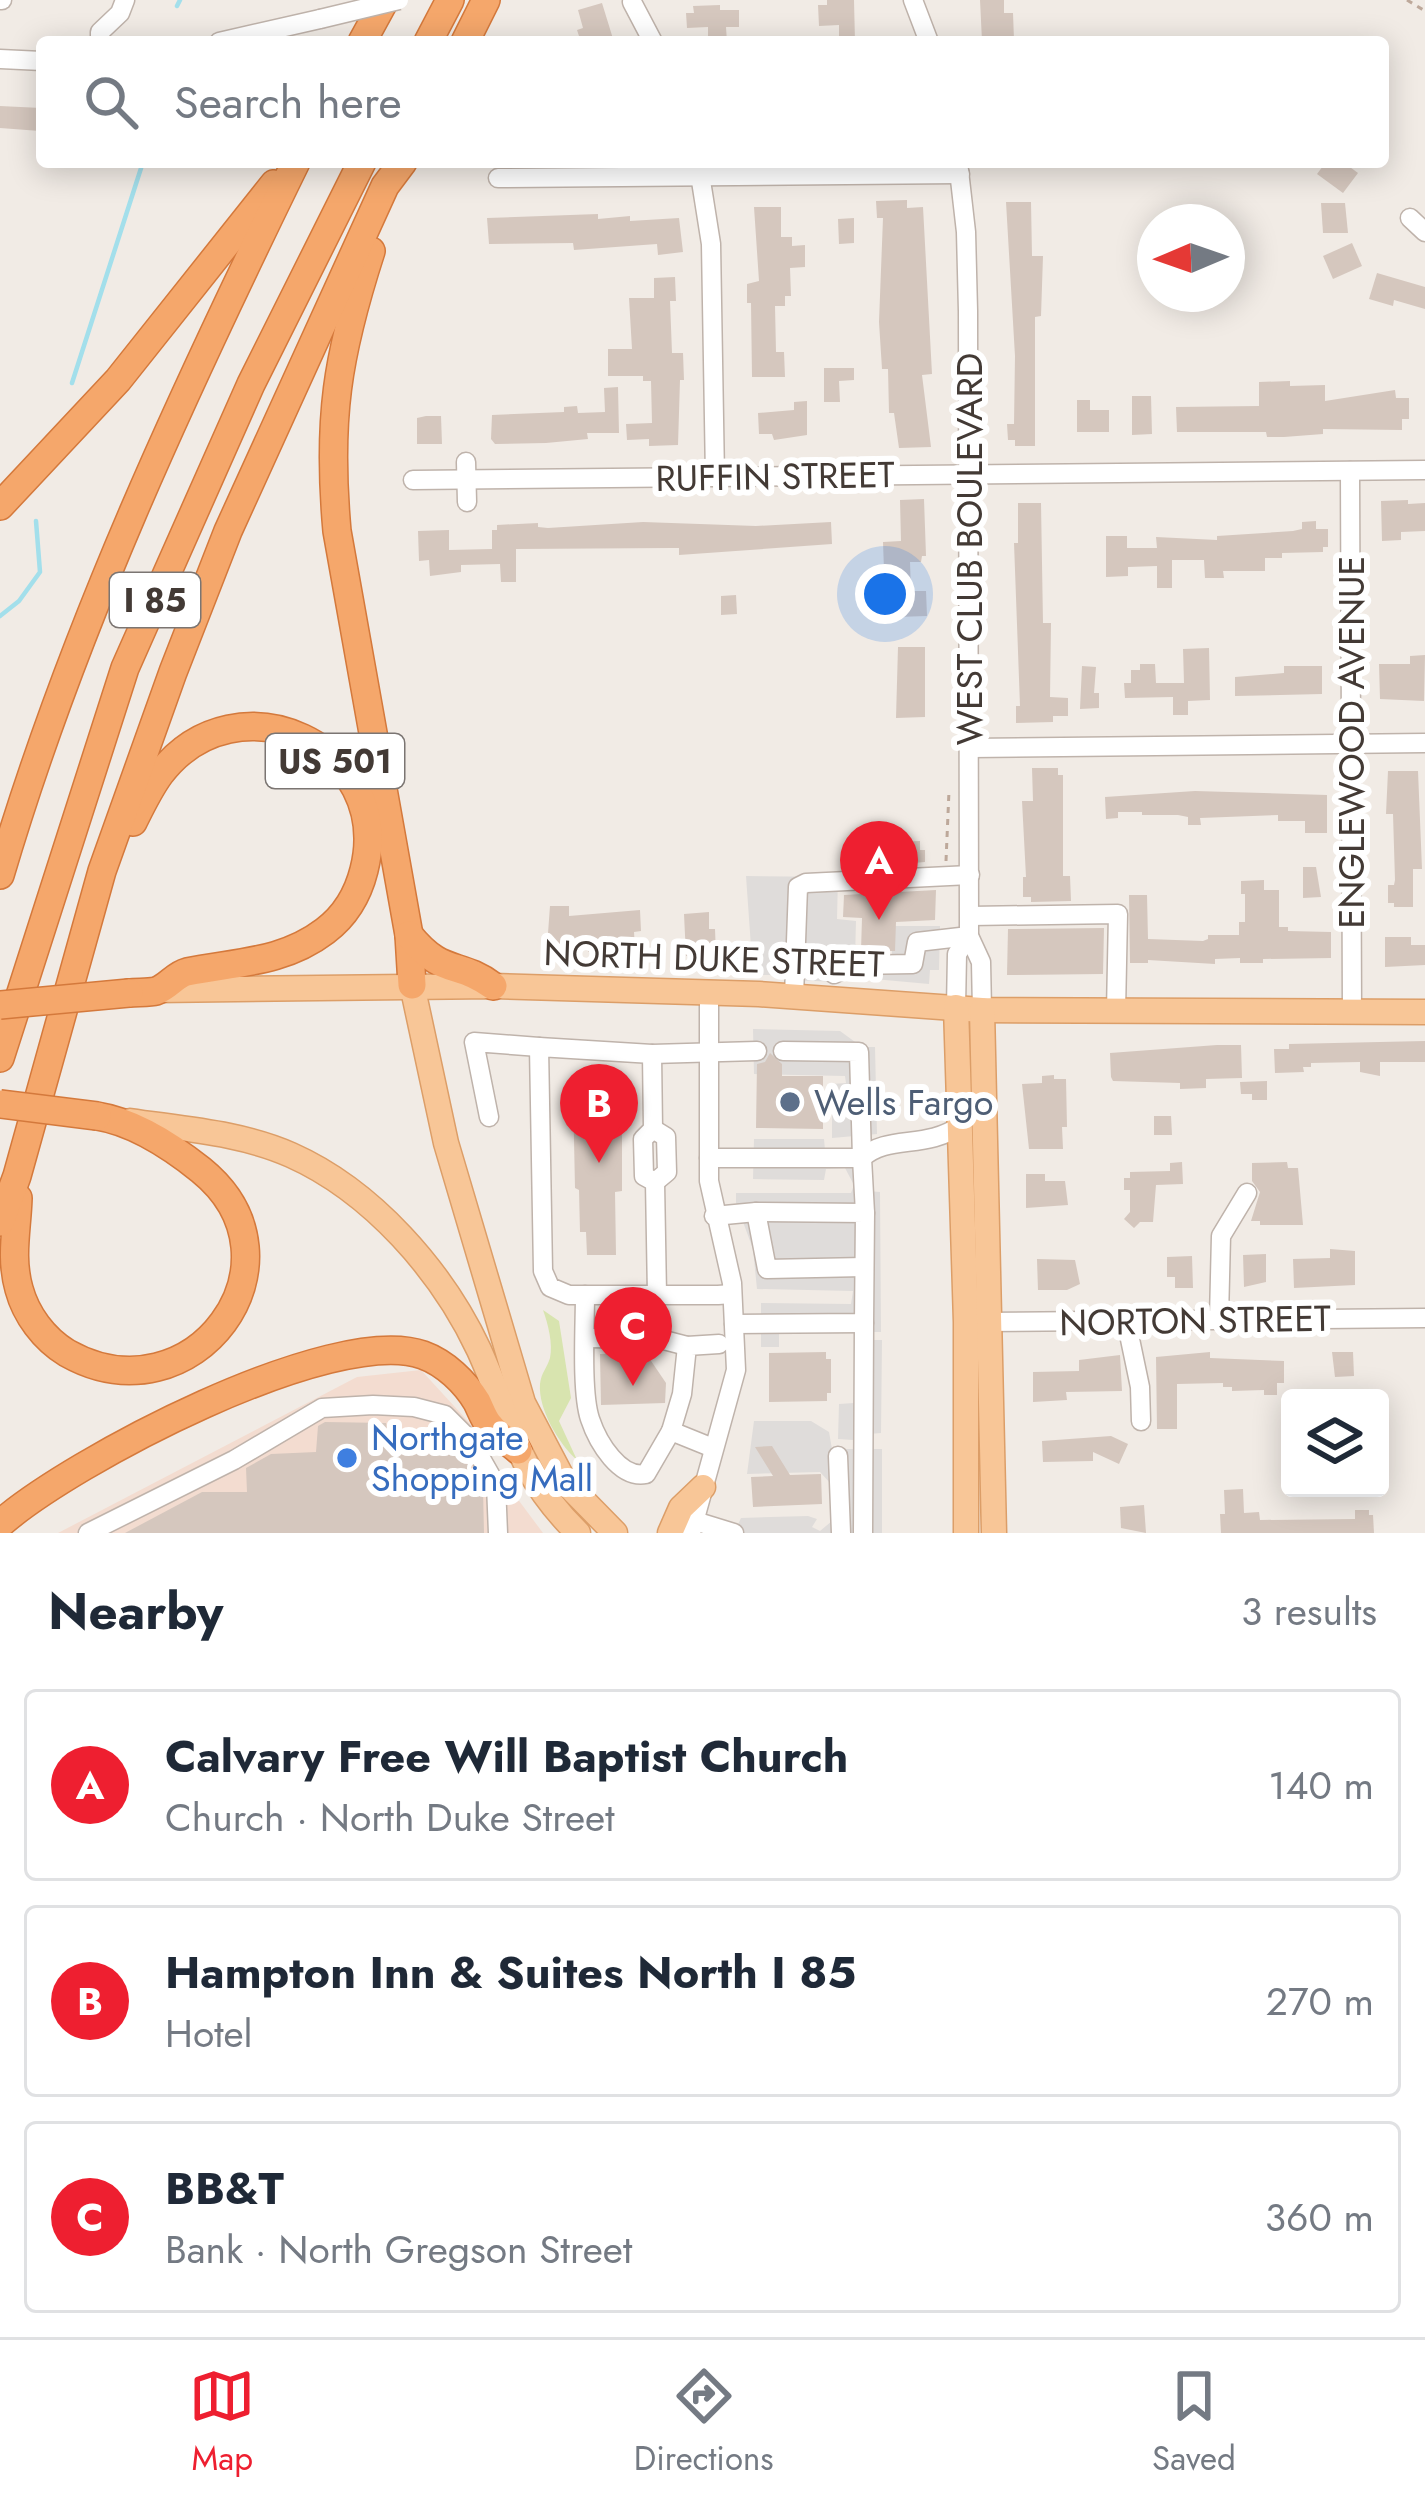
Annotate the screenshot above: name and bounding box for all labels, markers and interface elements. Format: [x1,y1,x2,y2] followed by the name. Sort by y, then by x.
[36,36,1389,168] search box
[78,69,144,135] icon: search
[174,70,402,135] text: Search here
[1137,204,1245,312] north arrow
[943,353,995,745] street label: WEST CLUB BOULEVARD
[655,448,895,504] street label: RUFFIN STREET
[1325,556,1377,928] street label: ENGLEWOOD AVENUE
[855,564,915,624] your location
[110,573,200,627] road number: I 85
[266,734,404,788] road number: US 501
[840,821,918,920] pin: A
[543,926,885,990] street label: NORTH DUKE STREET
[560,1064,638,1163] pin: B
[814,1076,993,1128] place label: Wells Fargo
[777,1089,803,1115] marker: Wells Fargo
[594,1287,672,1386] pin: C
[1059,1292,1331,1348] street label: NORTON STREET
[1281,1389,1389,1497] map controls
[1281,1389,1389,1497] button: layers
[371,1411,593,1504] place label: Northgate Shopping Mall
[334,1445,360,1471] marker: Northgate Shopping Mall
[48,1574,223,1648] text: Nearby
[1241,1583,1377,1640] text: 3 results
[165,1724,848,1789] text: Calvary Free Will Baptist Church
[76,1757,104,1814] text: A
[1268,1757,1374,1814] text: 140 m
[165,1789,615,1846] text: Church · North Duke Street
[165,1940,856,2005] text: Hampton Inn & Suites North I 85
[77,1973,103,2030] text: B
[1266,1973,1374,2030] text: 270 m
[165,2005,253,2062] text: Hotel
[165,2156,284,2221] text: BB&T
[76,2189,104,2246] text: C
[1265,2189,1374,2246] text: 360 m
[165,2221,632,2278] text: Bank · North Gregson Street
[189,2363,255,2482] tab: Map
[634,2363,774,2482] tab: Directions
[1152,2363,1236,2482] tab: Saved

